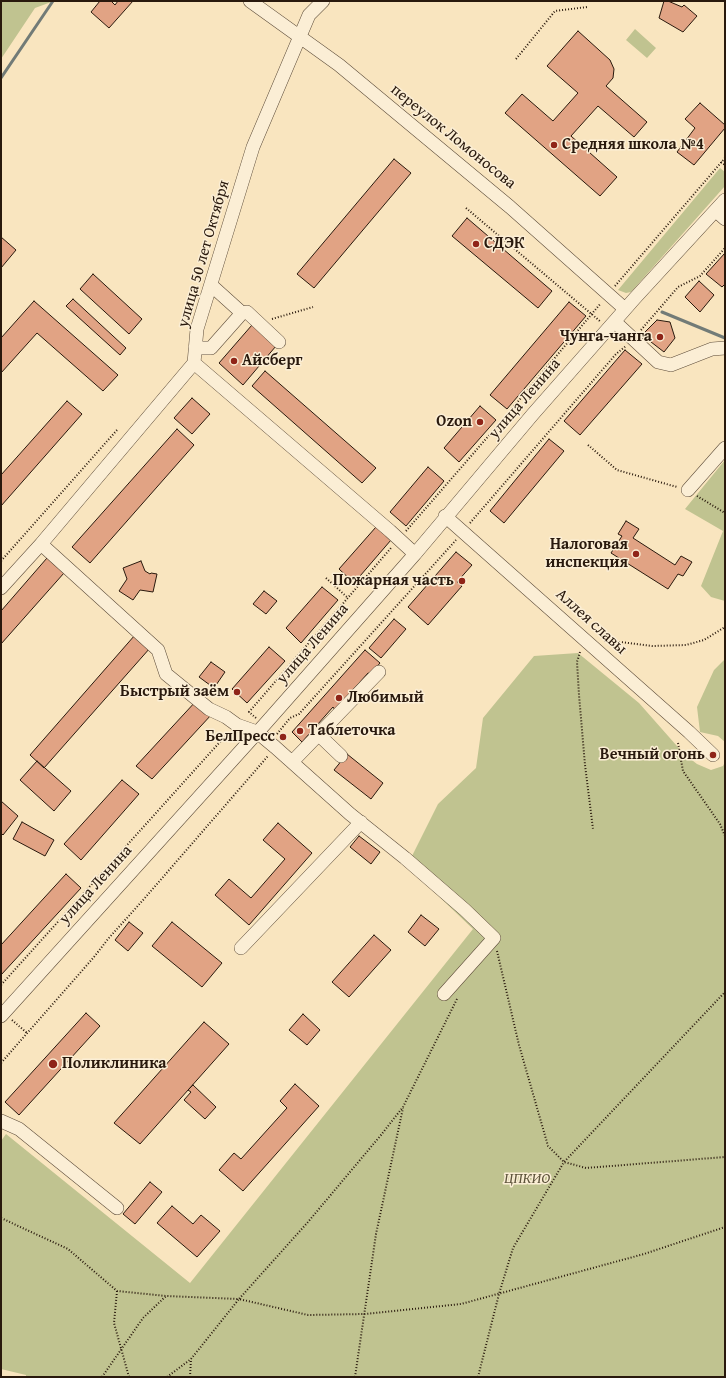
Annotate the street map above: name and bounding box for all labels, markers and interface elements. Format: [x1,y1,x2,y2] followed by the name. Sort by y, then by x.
[386,81,520,193] street label: переулок Ломоносова
[562,135,704,155] place label: Средняя школа №4
[549,140,559,150] marker: Средняя школа №4
[174,178,234,330] street label: улица 50 лет Октября
[484,234,525,254] place label: СДЭК
[471,239,481,249] marker: СДЭК
[560,327,652,347] place label: Чунга-чанга
[655,332,665,342] marker: Чунга-чанга
[242,351,302,371] place label: Айсберг
[485,355,565,443] street label: улица Ленина
[229,356,239,366] marker: Айсберг
[436,412,472,432] place label: Ozon
[475,417,485,427] marker: Ozon
[545,535,628,573] place label: Налоговая инспекция
[631,549,641,559] marker: Налоговая инспекция
[333,571,454,591] place label: Пожарная часть
[457,576,467,586] marker: Пожарная часть
[552,585,630,659] street label: Аллея славы
[273,600,353,688] street label: улица Ленина
[120,682,229,702] place label: Быстрый заём
[232,687,242,697] marker: Быстрый заём
[347,688,424,708] place label: Любимый
[334,693,344,703] marker: Любимый
[308,721,395,741] place label: Таблеточка
[295,726,305,736] marker: Таблеточка
[205,727,275,747] place label: БелПресс
[278,732,288,742] marker: БелПресс
[600,745,705,765] place label: Вечный огонь
[708,750,718,760] marker: Вечный огонь
[55,841,137,929] street label: улица Ленина
[62,1054,167,1074] place label: Поликлиника
[47,1058,59,1070] marker: Поликлиника
[504,1169,550,1189] park label: ЦПКИО

